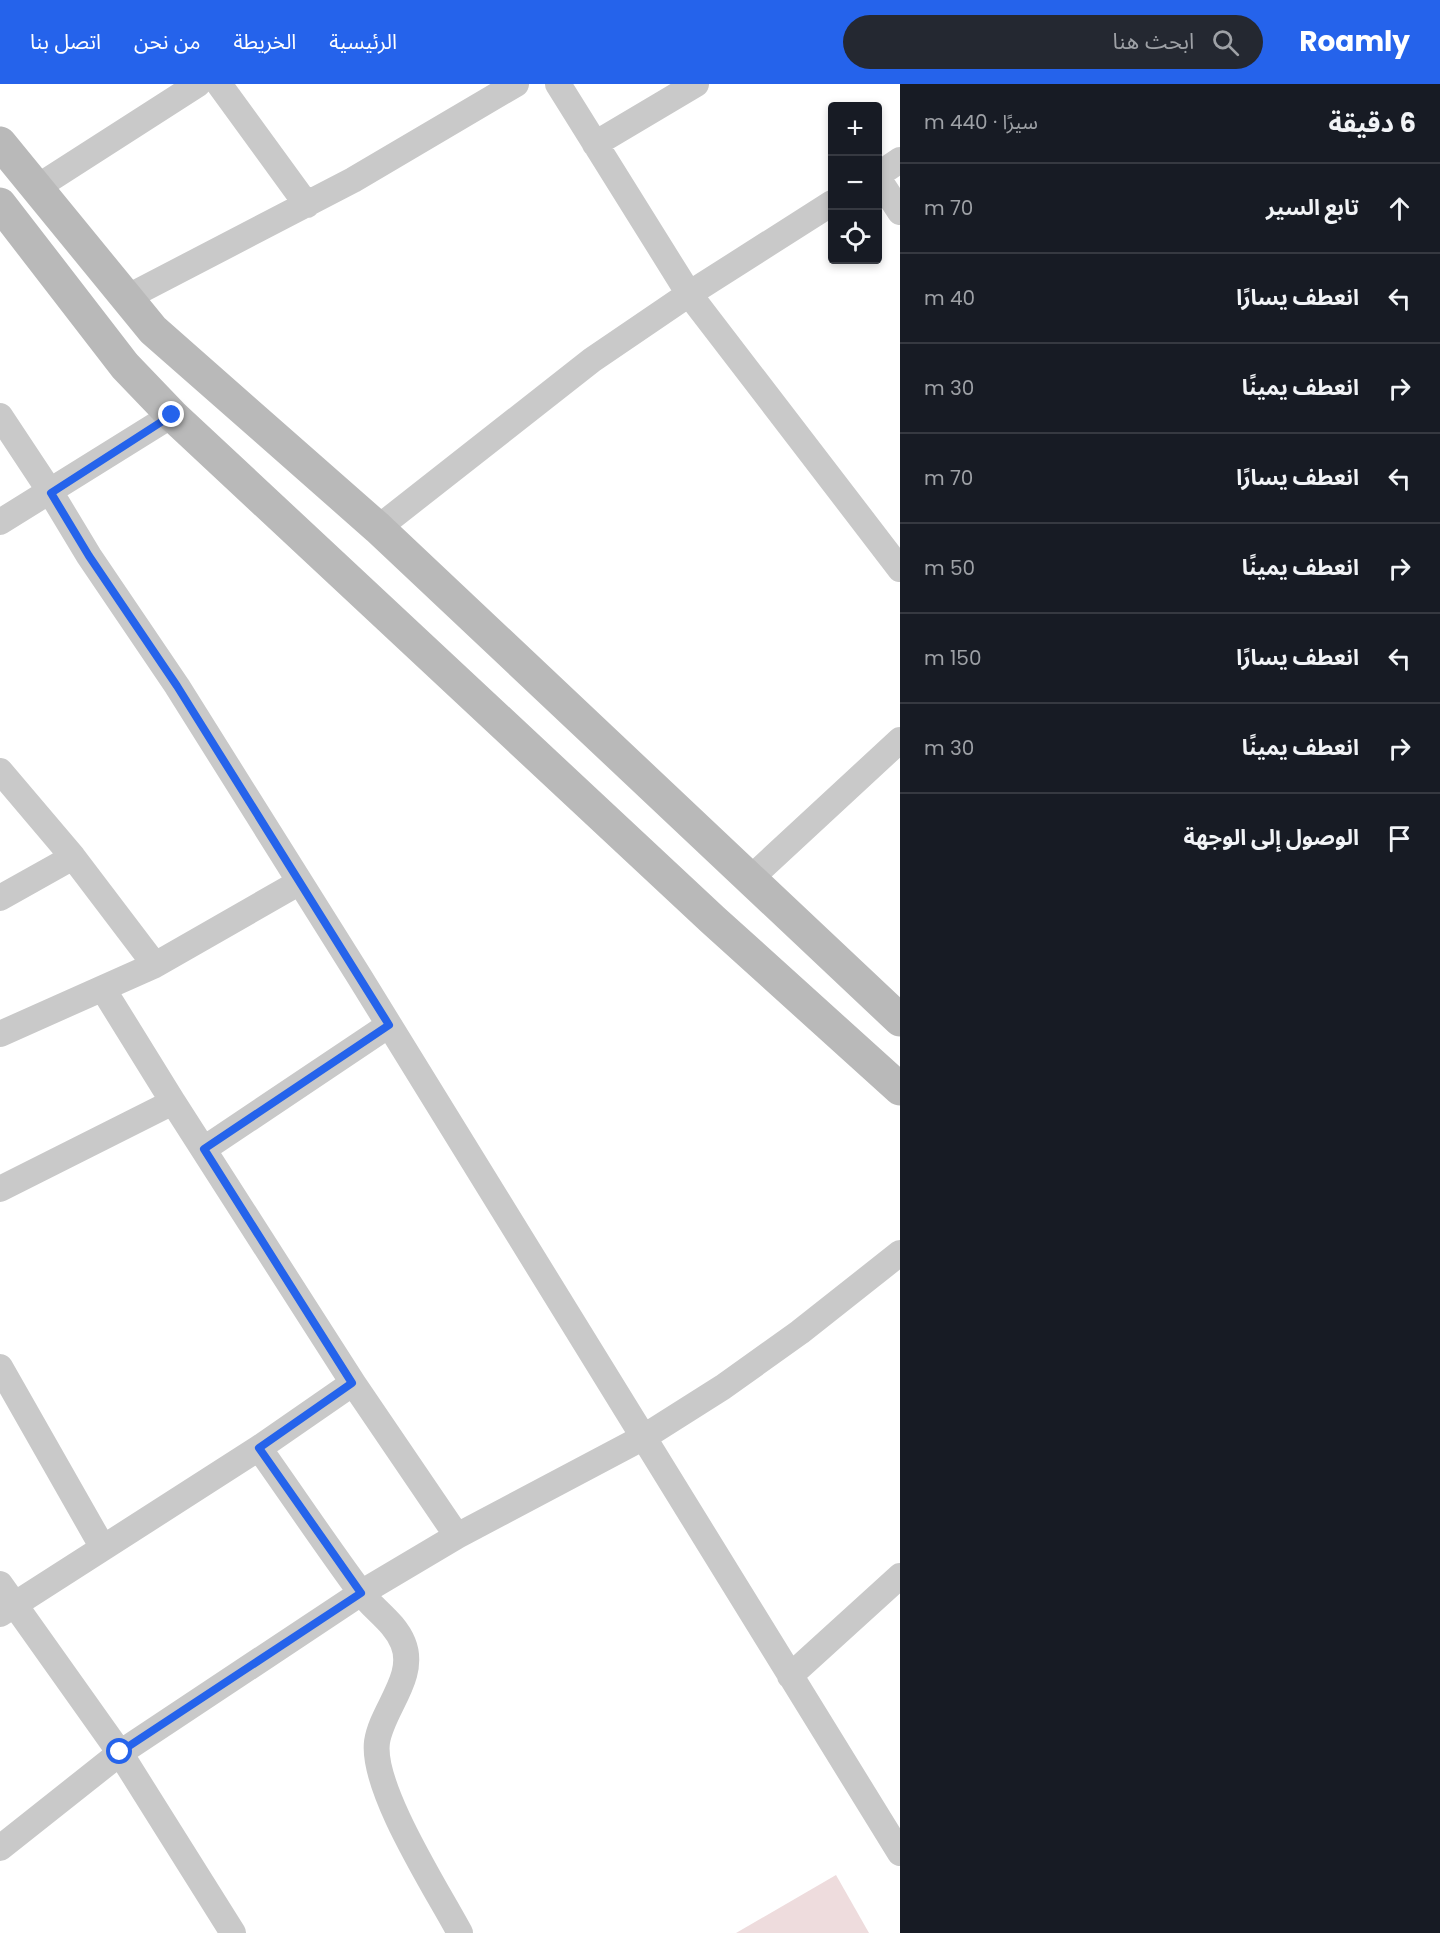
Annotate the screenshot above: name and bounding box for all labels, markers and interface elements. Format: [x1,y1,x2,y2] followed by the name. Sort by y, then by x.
[843,15,1263,69] search box
[1299,22,1410,61] text: Roamly
[1113,26,1194,57] text: ابحث هنا
[1209,26,1242,59] icon: search
[30,27,101,56] text: اتصل بنا
[134,27,200,56] text: من نحن
[233,27,296,56] text: الخريطة
[329,27,397,56] text: الرئيسية
[828,102,882,264] map controls
[828,102,882,156] button: +
[1329,105,1416,141] text: 6 دقيقة
[924,108,1038,136] text: سيرًا · 440 m
[828,156,882,210] button: −
[1266,192,1359,223] text: تابع السير
[1383,192,1416,225] icon: ahead
[924,194,973,222] text: 70 m
[828,210,882,264] button: locate
[1236,282,1359,313] text: انعطف يسارًا
[1383,282,1416,315] icon: left
[924,284,975,312] text: 40 m
[1242,372,1359,403] text: انعطف يمينًا
[1383,372,1416,405] icon: right
[924,374,974,402] text: 30 m
[158,401,184,427] route end
[1236,462,1359,493] text: انعطف يسارًا
[1383,462,1416,495] icon: left
[924,464,973,492] text: 70 m
[1242,552,1359,583] text: انعطف يمينًا
[1383,552,1416,585] icon: right
[924,554,975,582] text: 50 m
[1236,642,1359,673] text: انعطف يسارًا
[1383,642,1416,675] icon: left
[924,644,981,672] text: 150 m
[1242,732,1359,763] text: انعطف يمينًا
[1383,732,1416,765] icon: right
[924,734,974,762] text: 30 m
[1184,822,1359,853] text: الوصول إلى الوجهة
[1383,822,1416,855] icon: arrive
[106,1738,132,1764] route start

